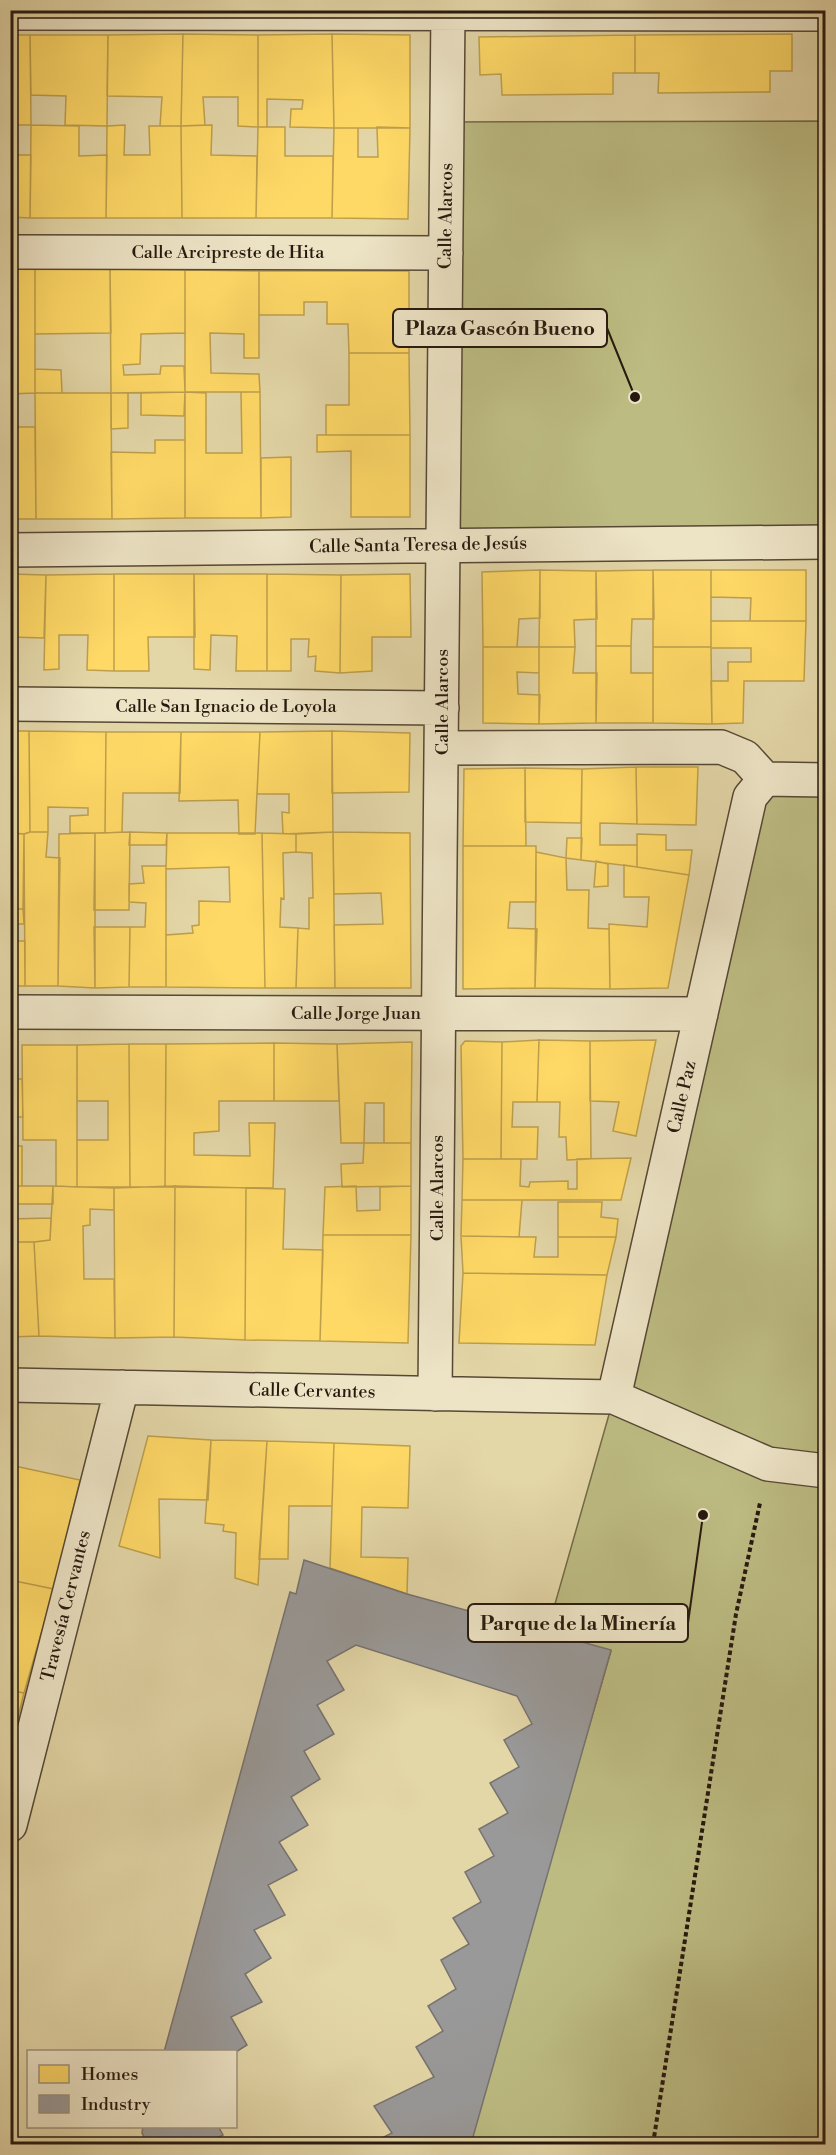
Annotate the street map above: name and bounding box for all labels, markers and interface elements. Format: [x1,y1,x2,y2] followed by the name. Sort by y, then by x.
[434,163,458,269] street label: Calle Alarcos
[132,241,325,264] street label: Calle Arcipreste de Hita
[393,309,607,347] callout: Plaza Gascón Bueno
[405,317,595,342] text: Plaza Gascón Bueno
[309,532,527,558] street label: Calle Santa Teresa de Jesús
[431,649,454,755] street label: Calle Alarcos
[115,695,338,718] street label: Calle San Ignacio de Loyola
[291,1002,421,1025] street label: Calle Jorge Juan
[662,1058,702,1136] street label: Calle Paz
[426,1135,449,1241] street label: Calle Alarcos
[248,1378,376,1404] street label: Calle Cervantes
[36,1528,96,1684] street label: Travesía Cervantes
[468,1604,688,1642] callout: Parque de la Minería
[480,1612,676,1637] text: Parque de la Minería
[27,2050,237,2128] legend
[81,2063,138,2086] text: Homes
[81,2093,151,2116] text: Industry

